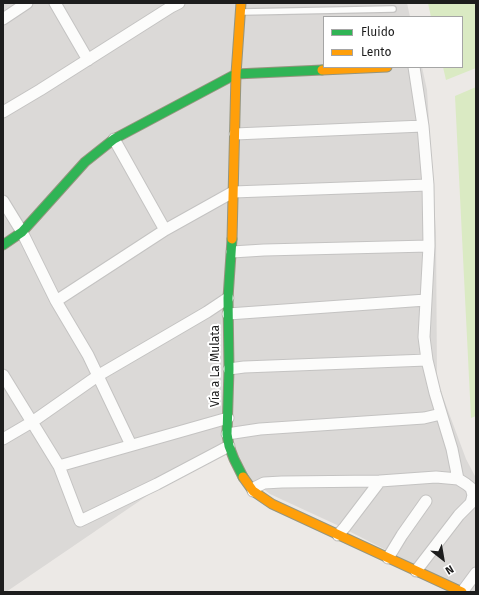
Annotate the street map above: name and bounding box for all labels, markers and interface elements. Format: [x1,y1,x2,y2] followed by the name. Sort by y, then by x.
[323,16,463,68] legend
[361,25,395,39] text: Fluido
[361,45,391,59] text: Lento
[209,325,223,407] street label: Vía a La Mulata
[423,539,463,579] north arrow
[443,562,456,577] text: N

